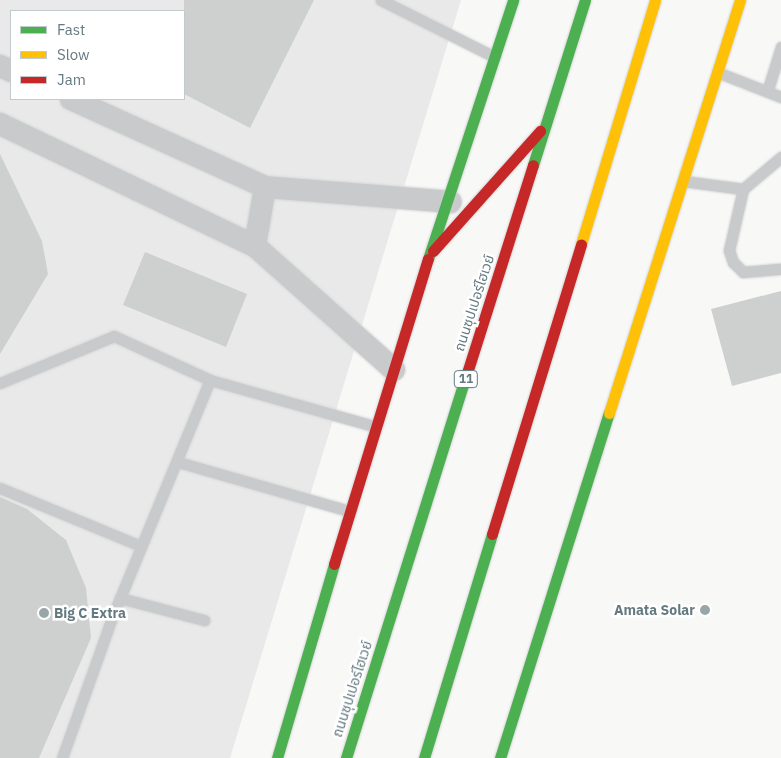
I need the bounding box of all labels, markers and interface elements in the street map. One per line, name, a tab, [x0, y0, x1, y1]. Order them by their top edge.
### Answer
legend	[10, 10, 185, 100]
text: Fast	[57, 20, 85, 39]
text: Slow	[57, 45, 90, 64]
text: Jam	[57, 70, 86, 89]
street label: ถนนซุปเปอร์ไฮเวย์	[451, 253, 497, 353]
road number: 11	[454, 369, 478, 388]
place label: Amata Solar	[614, 602, 695, 618]
marker: Amata Solar	[699, 604, 711, 616]
place label: Big C Extra	[54, 605, 126, 621]
marker: Big C Extra	[38, 607, 50, 619]
street label: ถนนซุปเปอร์ไฮเวย์	[329, 639, 375, 739]

